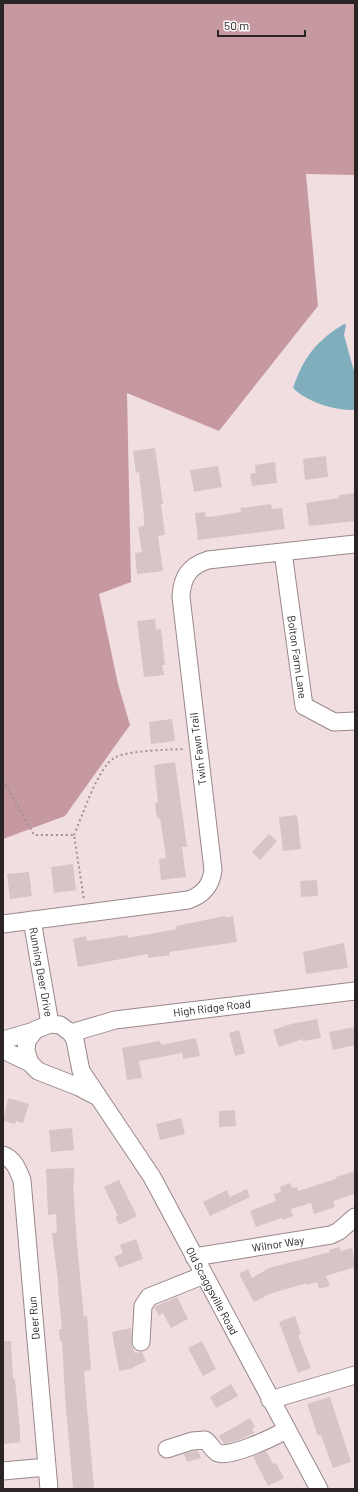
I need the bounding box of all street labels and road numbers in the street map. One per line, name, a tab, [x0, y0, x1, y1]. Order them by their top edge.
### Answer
street label: Bolton Farm Lane	[285, 615, 310, 699]
street label: Twin Fawn Trail	[187, 712, 208, 786]
street label: Running Deer Drive	[27, 926, 56, 1018]
street label: High Ridge Road	[173, 996, 251, 1019]
street label: Wilnor Way	[251, 1233, 305, 1254]
street label: Old Scaggsville Road	[184, 1245, 241, 1337]
street label: Deer Run	[25, 1296, 42, 1340]

